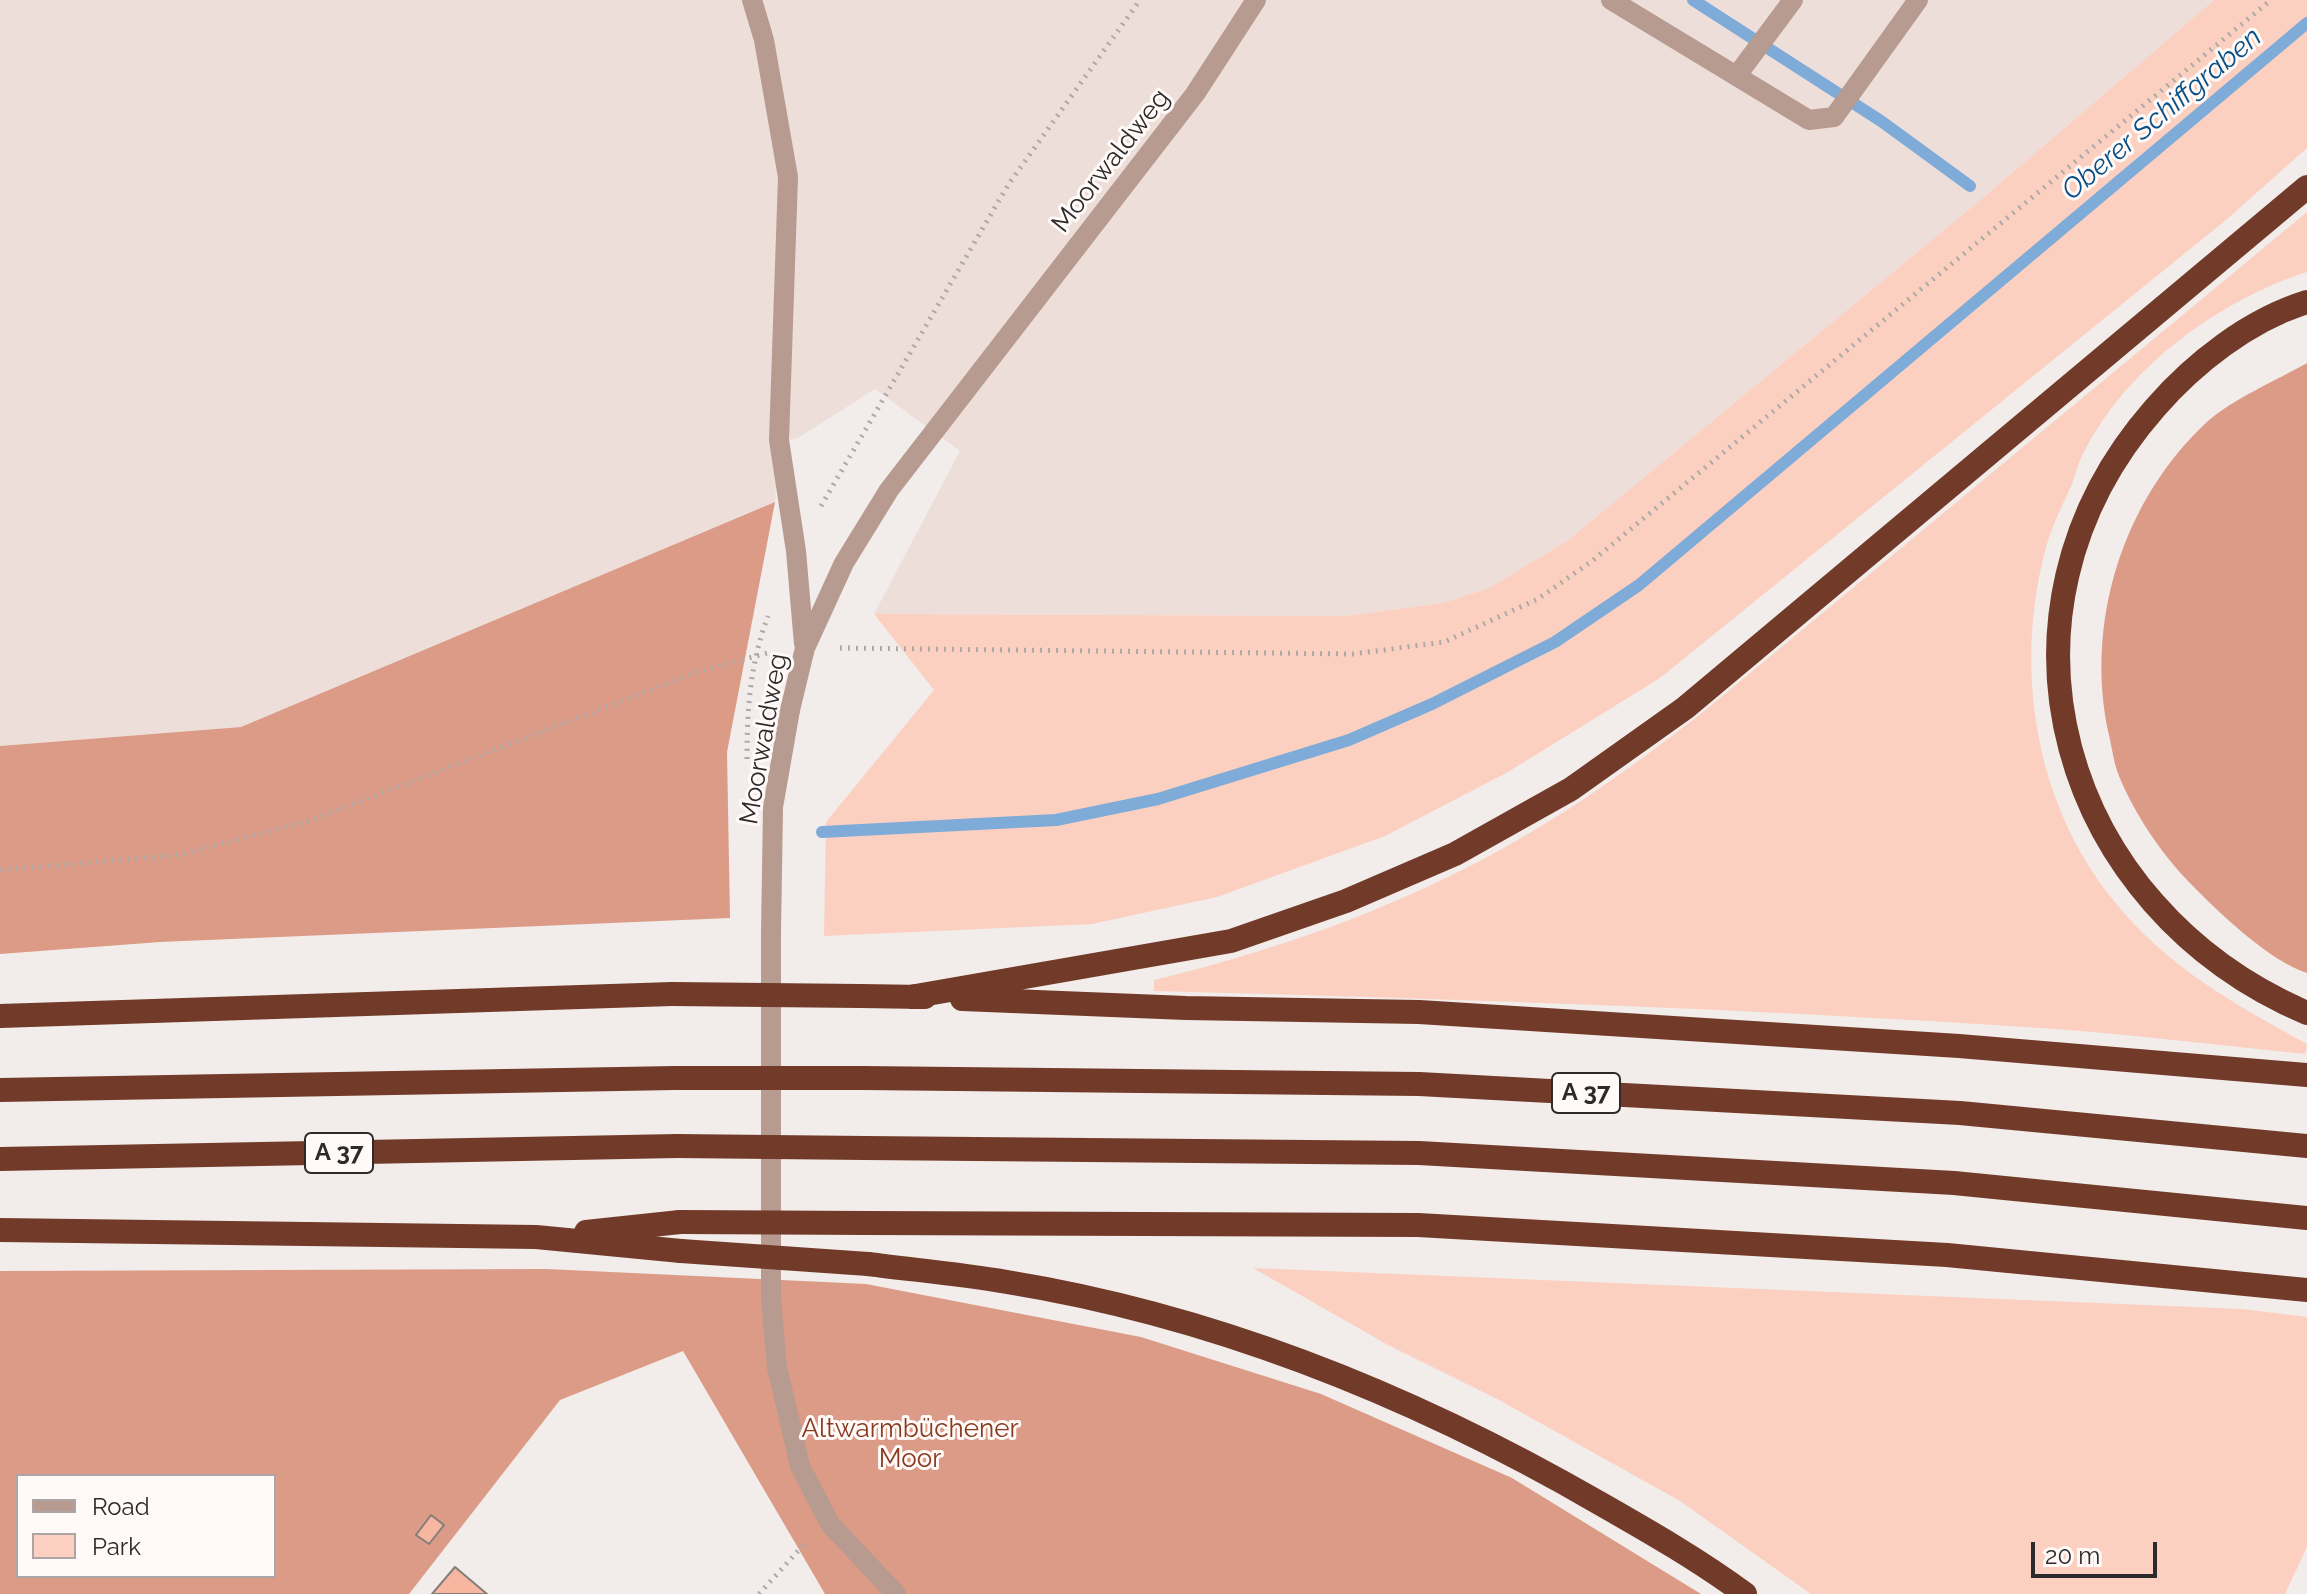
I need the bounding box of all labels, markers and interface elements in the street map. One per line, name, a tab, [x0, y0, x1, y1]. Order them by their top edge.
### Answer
water label: Oberer Schiffgraben	[2055, 21, 2269, 207]
street label: Moorwaldweg	[1045, 83, 1177, 239]
street label: Moorwaldweg	[734, 651, 794, 827]
road number: A 37	[1552, 1073, 1620, 1113]
road number: A 37	[305, 1133, 373, 1173]
park label: Altwarmbüchener Moor	[801, 1413, 1019, 1474]
legend	[16, 1474, 276, 1578]
text: Road	[92, 1492, 150, 1521]
scale bar	[2035, 1526, 2161, 1576]
text: Park	[92, 1532, 141, 1561]
text: 20 m	[2045, 1541, 2100, 1570]

